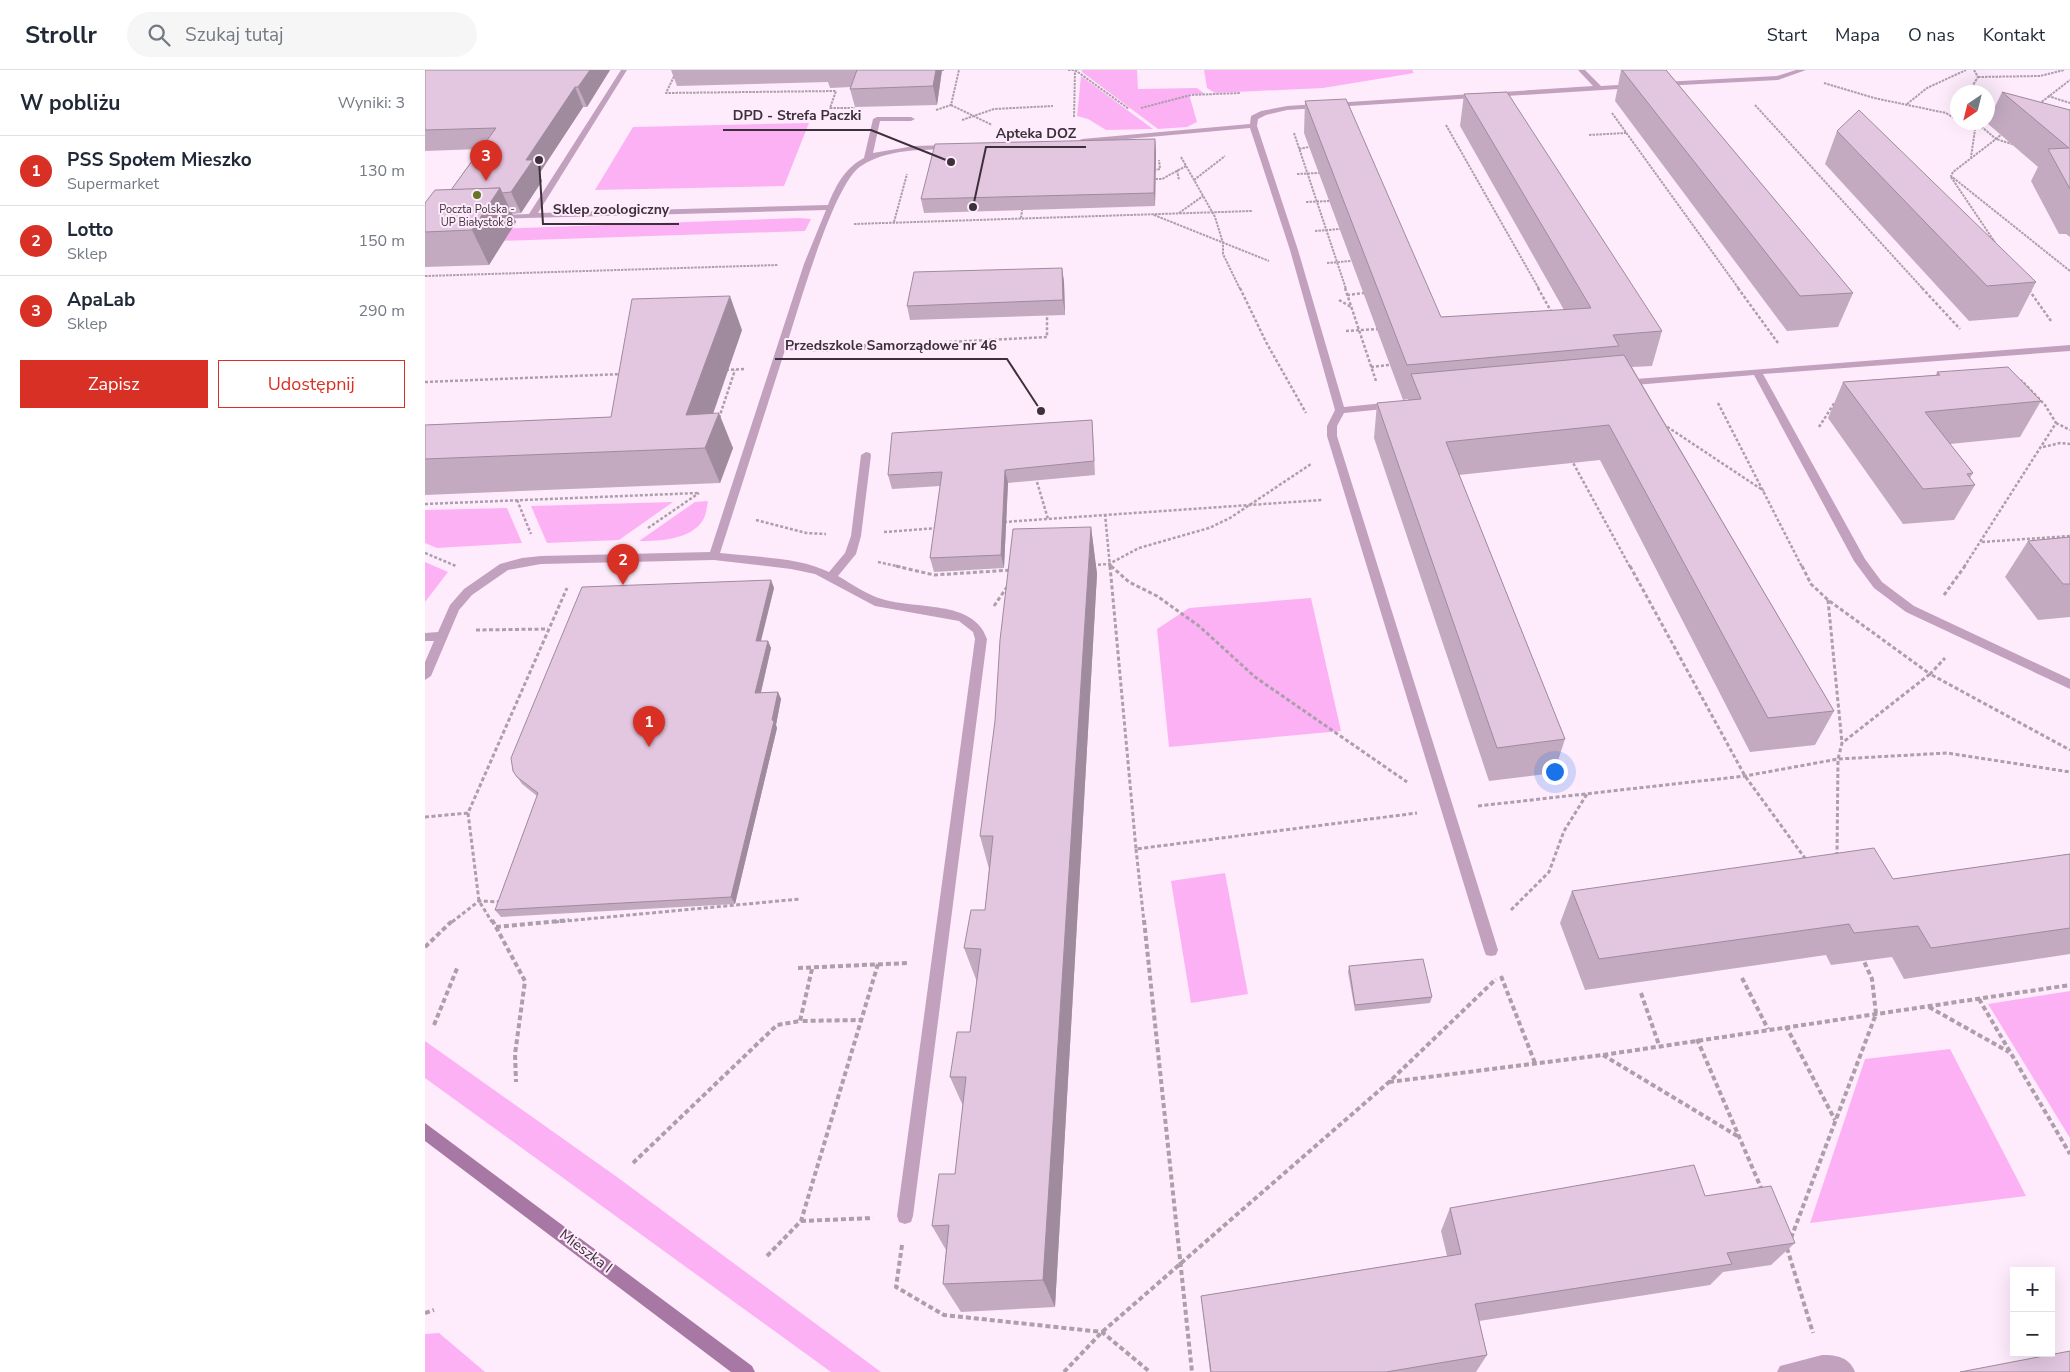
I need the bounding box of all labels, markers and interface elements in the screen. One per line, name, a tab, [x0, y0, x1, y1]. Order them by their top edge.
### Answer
search box	[127, 12, 477, 57]
text: Strollr	[25, 19, 97, 51]
icon: search	[145, 21, 173, 49]
text: Szukaj tutaj	[185, 22, 284, 48]
text: Start	[1767, 23, 1807, 47]
text: Mapa	[1835, 23, 1880, 47]
text: O nas	[1908, 23, 1955, 47]
text: Kontakt	[1983, 23, 2045, 47]
north arrow	[1950, 85, 1995, 130]
text: W pobliżu	[20, 89, 121, 117]
text: Wyniki: 3	[338, 92, 405, 114]
callout: DPD - Strefa Paczki	[723, 101, 871, 130]
text: DPD - Strefa Paczki	[733, 106, 861, 125]
callout: Apteka DOZ	[986, 118, 1086, 147]
text: Apteka DOZ	[996, 124, 1077, 143]
pin: 3	[470, 140, 502, 181]
text: PSS Społem Mieszko	[67, 147, 252, 173]
text: 1	[31, 160, 41, 182]
text: 130 m	[358, 160, 405, 182]
text: Supermarket	[67, 173, 159, 195]
marker: Poczta Polska - UP Białystok 8	[471, 189, 483, 201]
callout: Sklep zoologiczny	[543, 195, 679, 224]
text: Sklep zoologiczny	[553, 200, 670, 219]
place label: Poczta Polska - UP Białystok 8	[439, 202, 515, 230]
text: Lotto	[67, 217, 113, 243]
text: 2	[31, 230, 41, 252]
text: 150 m	[358, 230, 405, 252]
text: Sklep	[67, 243, 107, 265]
text: ApaLab	[67, 287, 135, 313]
text: 3	[31, 300, 41, 322]
text: 290 m	[358, 300, 405, 322]
text: Sklep	[67, 313, 107, 335]
callout: Przedszkole Samorządowe nr 46	[775, 330, 1007, 359]
text: Przedszkole Samorządowe nr 46	[785, 336, 997, 355]
button: Zapisz	[20, 360, 208, 408]
button: Udostępnij	[218, 360, 405, 408]
pin: 2	[607, 544, 639, 585]
pin: 1	[633, 706, 665, 747]
your location	[1542, 759, 1568, 785]
street label: Mieszka I	[555, 1225, 617, 1277]
map controls	[2010, 1267, 2055, 1357]
button: +	[2010, 1267, 2055, 1312]
button: −	[2010, 1312, 2055, 1357]

